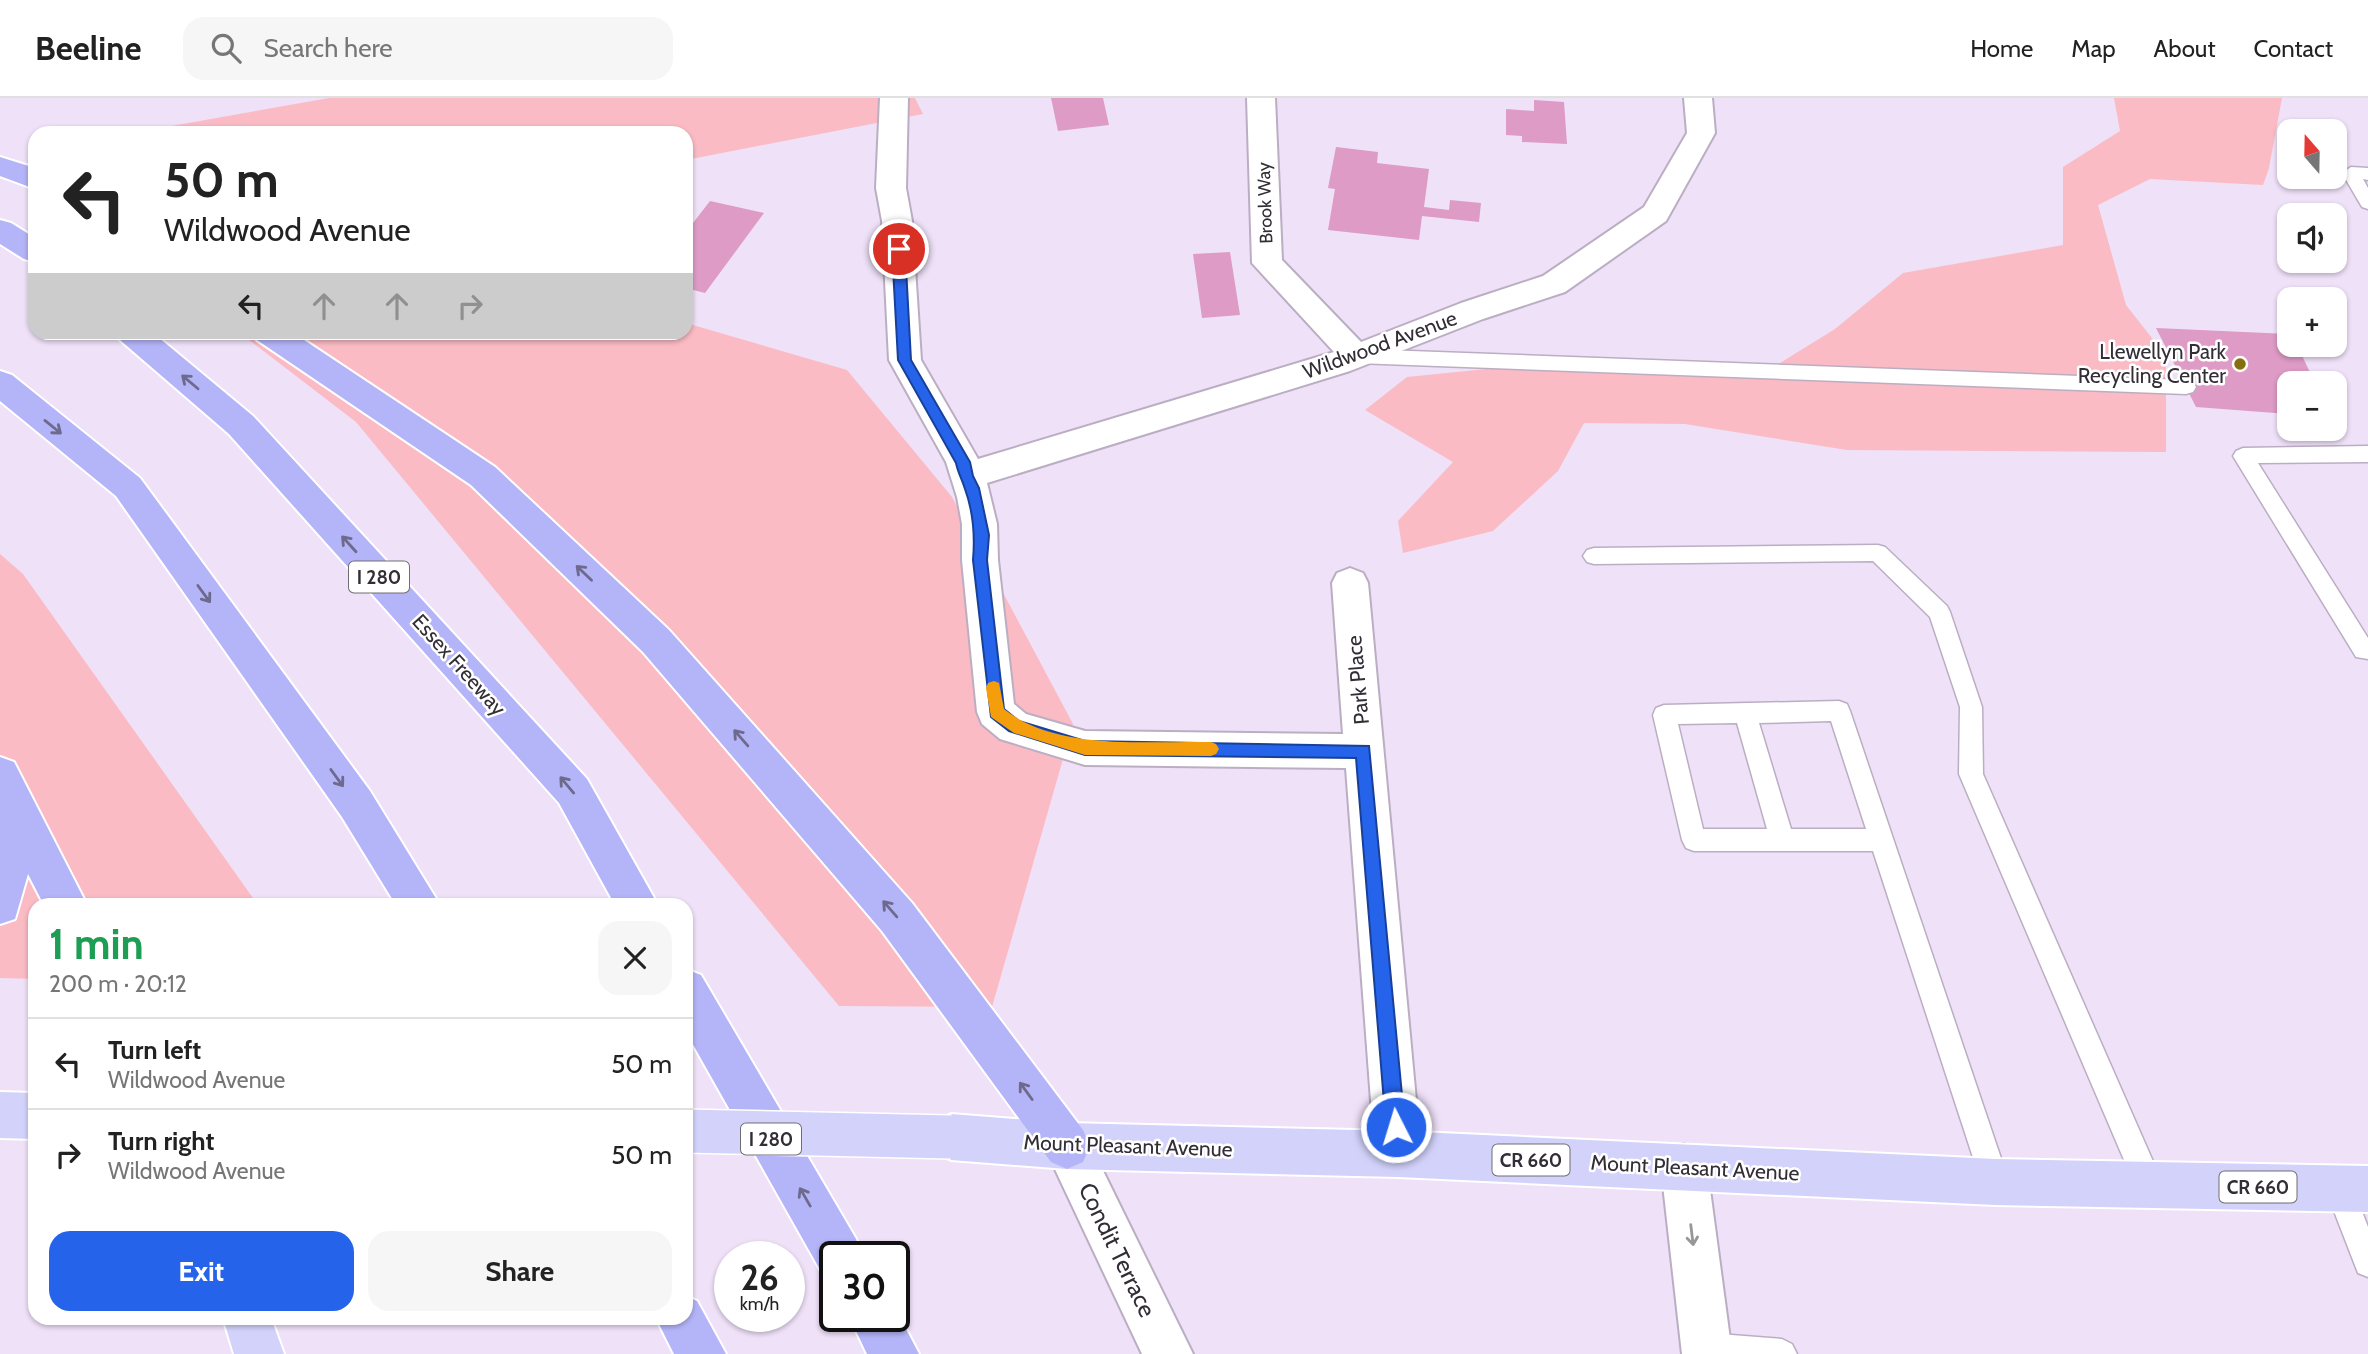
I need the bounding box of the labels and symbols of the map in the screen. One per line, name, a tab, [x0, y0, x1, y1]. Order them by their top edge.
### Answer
north arrow	[2277, 119, 2347, 189]
street label: Brook Way	[1253, 162, 1277, 244]
pin	[869, 219, 929, 279]
street label: Wildwood Avenue	[1299, 305, 1460, 384]
place label: Llewellyn Park Recycling Center	[2078, 339, 2227, 388]
marker: Llewellyn Park Recycling Center	[2232, 356, 2248, 372]
one-way arrow	[181, 374, 199, 390]
one-way arrow	[43, 419, 61, 434]
one-way arrow	[340, 536, 357, 553]
road number: I 280	[349, 562, 409, 592]
one-way arrow	[576, 564, 593, 581]
one-way arrow	[197, 584, 211, 603]
street label: Essex Freeway	[407, 609, 512, 721]
street label: Park Place	[1341, 634, 1374, 726]
one-way arrow	[733, 729, 749, 747]
one-way arrow	[329, 769, 344, 788]
one-way arrow	[559, 777, 575, 795]
one-way arrow	[882, 900, 898, 918]
one-way arrow	[1019, 1082, 1034, 1101]
position arrow	[1359, 1090, 1433, 1164]
road number: I 280	[741, 1124, 801, 1154]
street label: Mount Pleasant Avenue	[1023, 1129, 1233, 1162]
road number: CR 660	[1492, 1144, 1570, 1176]
street label: Mount Pleasant Avenue	[1590, 1150, 1800, 1185]
road number: CR 660	[2220, 1172, 2296, 1203]
street label: Condit Terrace	[1072, 1178, 1162, 1322]
one-way arrow	[798, 1188, 812, 1208]
one-way arrow	[1686, 1223, 1699, 1246]
speed limit sign: 30	[819, 1241, 910, 1332]

